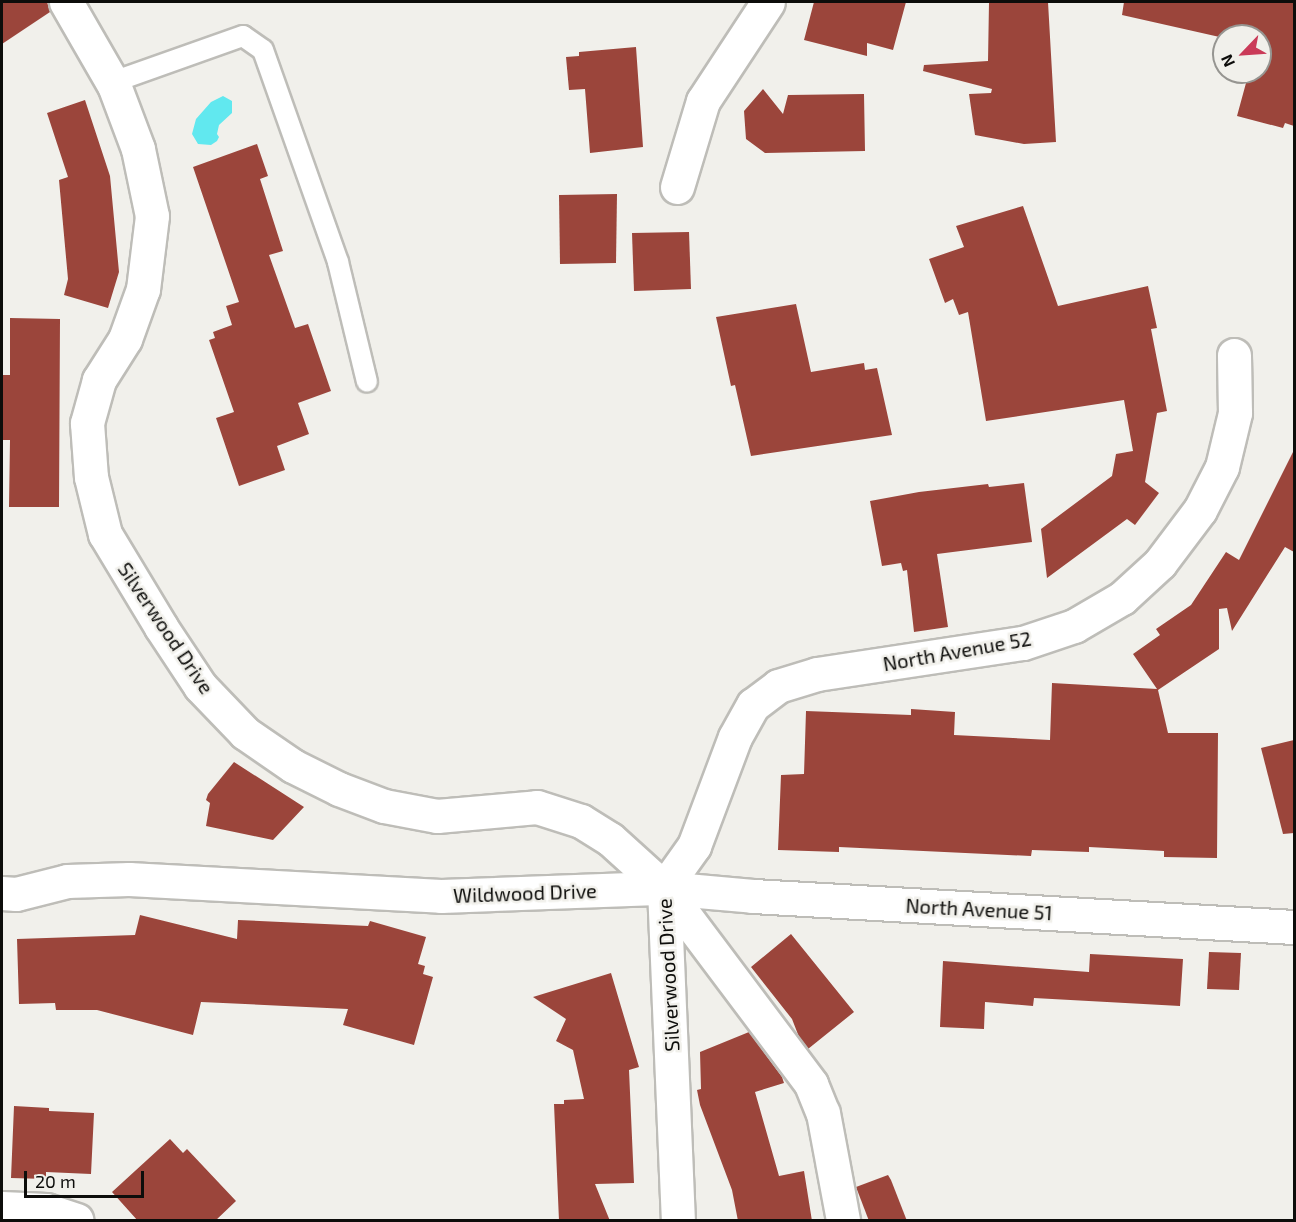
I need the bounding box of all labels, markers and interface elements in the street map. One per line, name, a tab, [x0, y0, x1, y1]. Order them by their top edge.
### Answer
north arrow	[1212, 24, 1272, 84]
text: N	[1216, 52, 1238, 70]
street label: Silverwood Drive	[113, 558, 219, 698]
street label: North Avenue 52	[881, 626, 1033, 676]
street label: Wildwood Drive	[453, 878, 597, 908]
street label: North Avenue 51	[905, 893, 1053, 925]
street label: Silverwood Drive	[652, 898, 684, 1052]
scale bar	[27, 1159, 147, 1197]
text: 20 m	[35, 1170, 76, 1192]

